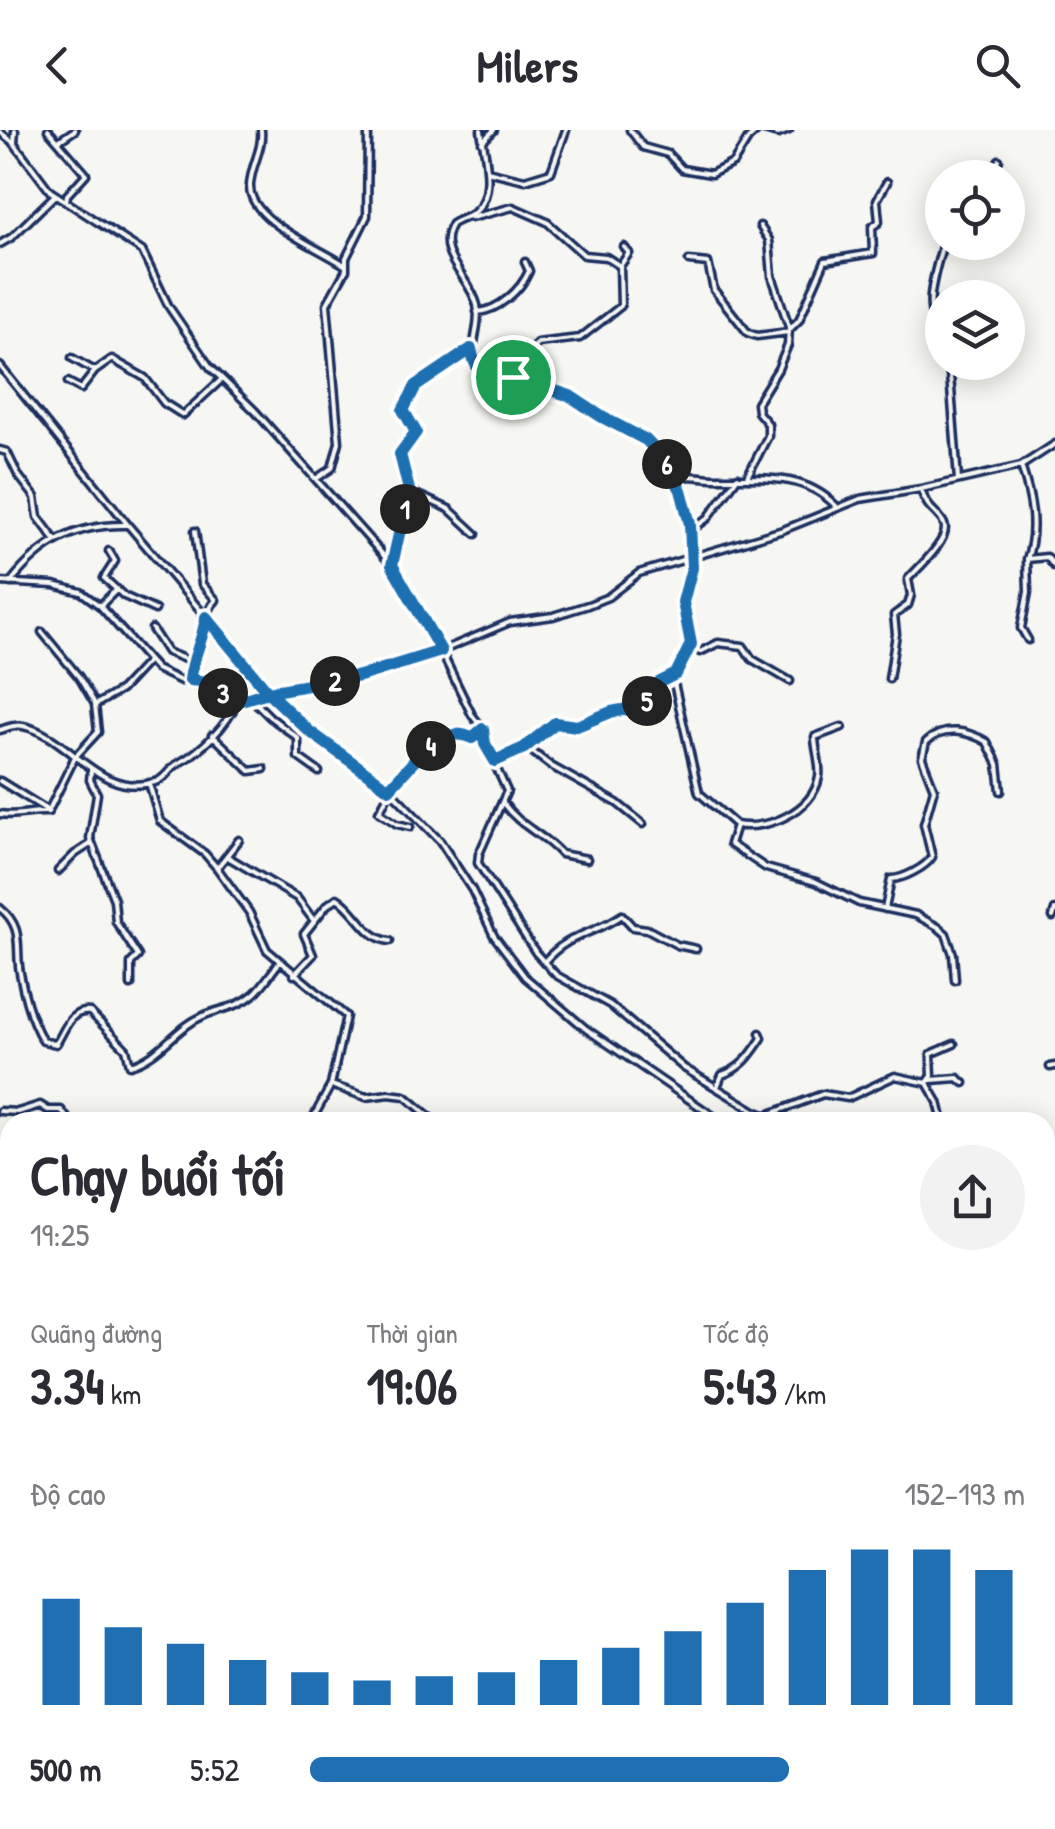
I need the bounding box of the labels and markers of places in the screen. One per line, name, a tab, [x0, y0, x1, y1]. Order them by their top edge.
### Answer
pin	[471, 335, 556, 420]
pin: 6	[642, 439, 692, 489]
pin: 1	[380, 484, 430, 534]
pin: 2	[310, 656, 360, 706]
pin: 3	[198, 668, 248, 718]
pin: 5	[622, 676, 672, 726]
pin: 4	[406, 721, 456, 771]

